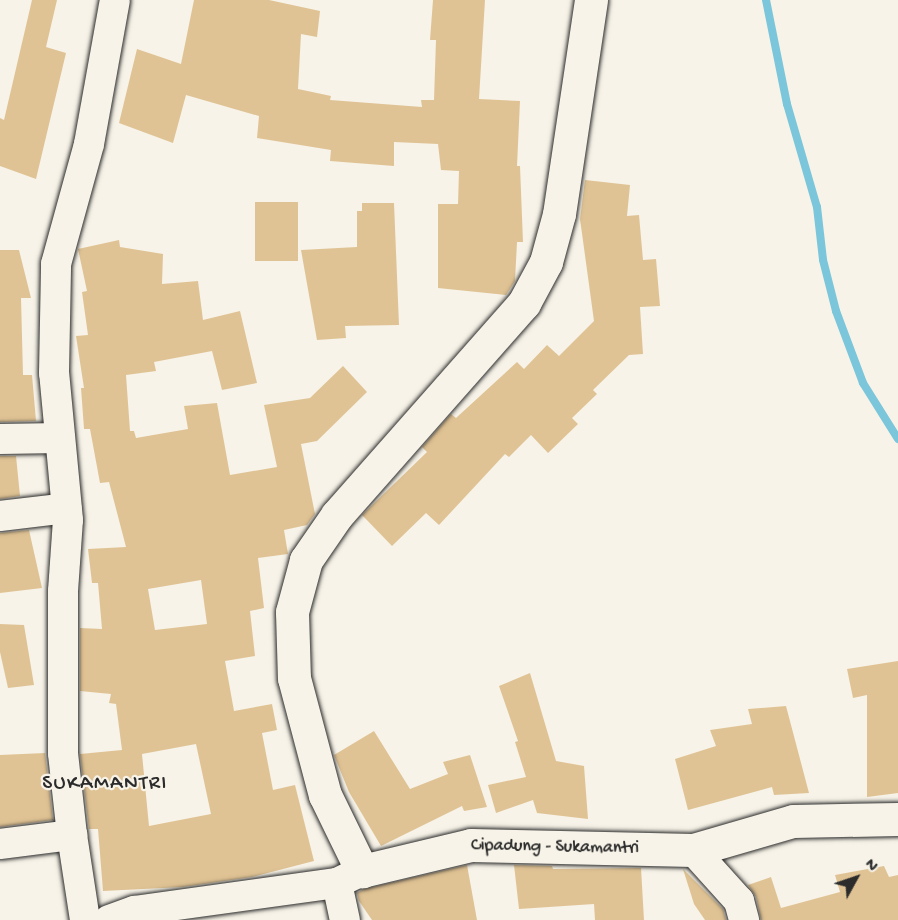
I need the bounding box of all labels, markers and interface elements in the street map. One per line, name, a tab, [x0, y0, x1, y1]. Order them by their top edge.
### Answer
district label: SUKAMANTRI	[42, 772, 168, 798]
street label: Cipadung - Sukamantri	[471, 836, 639, 860]
north arrow	[826, 848, 886, 908]
text: N	[860, 856, 881, 876]

